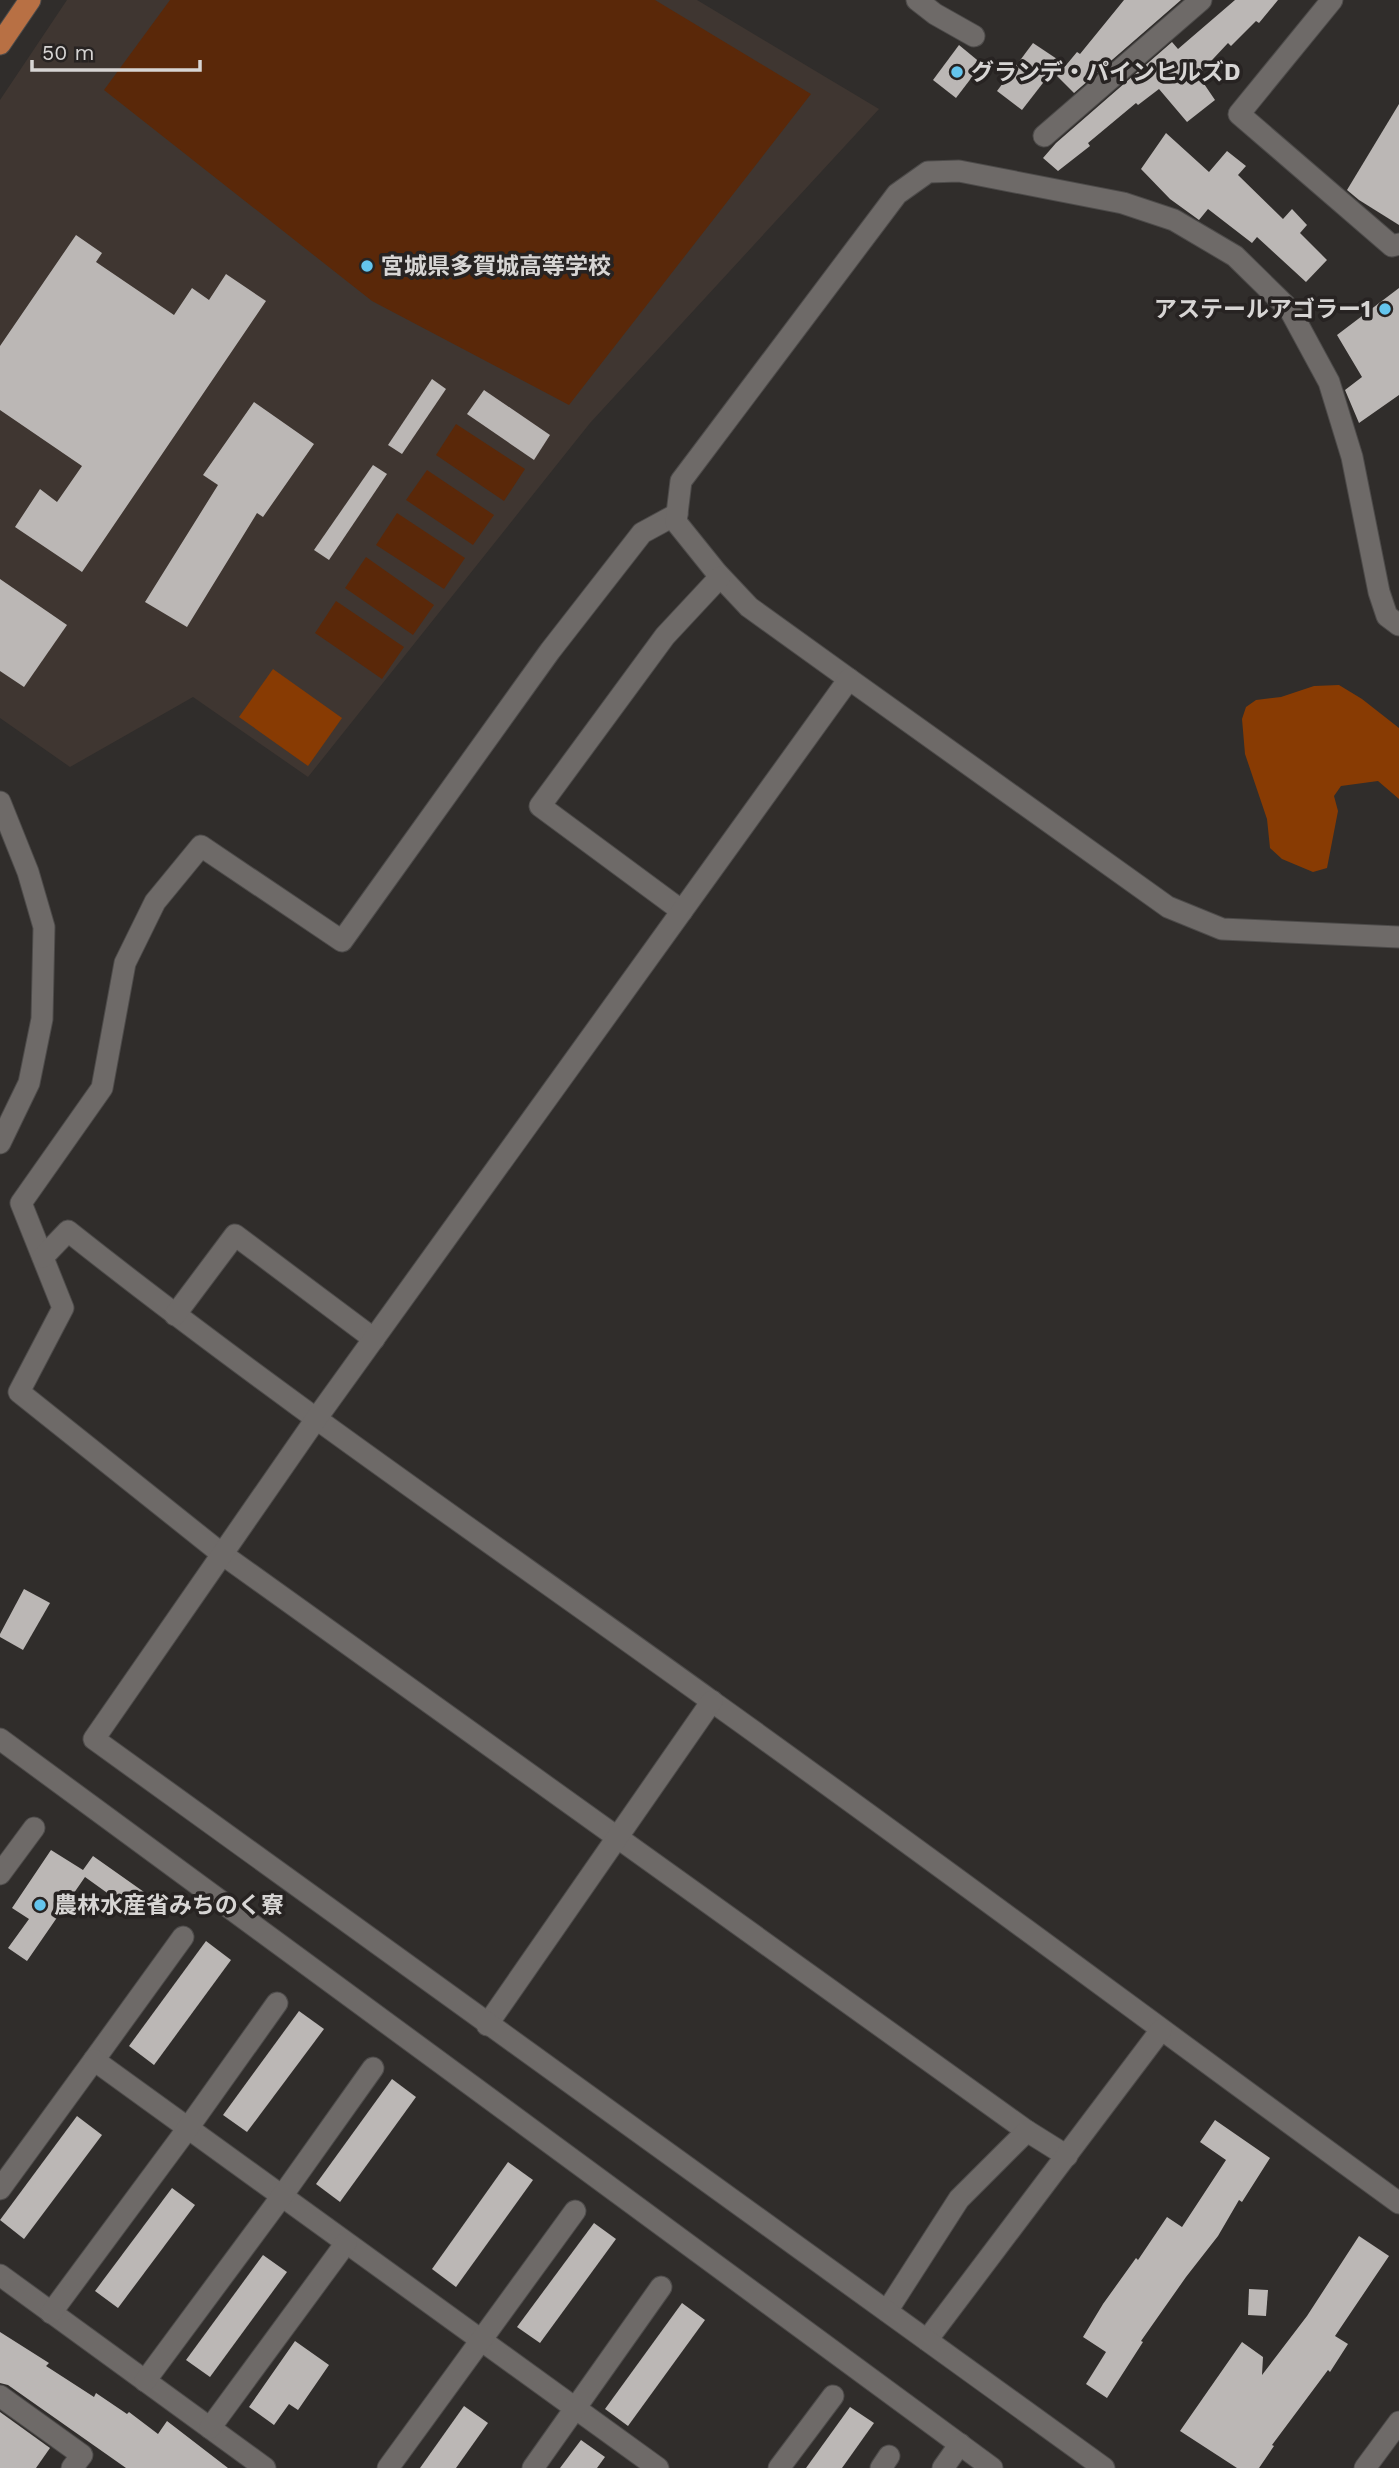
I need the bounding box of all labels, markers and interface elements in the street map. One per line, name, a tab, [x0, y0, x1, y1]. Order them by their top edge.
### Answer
scale bar	[32, 28, 200, 72]
text: 50 m	[42, 40, 94, 65]
place label: グランデ・パインヒルズD	[971, 59, 1241, 86]
marker: グランデ・パインヒルズD	[949, 64, 965, 80]
place label: 宮城県多賀城高等学校	[381, 253, 611, 280]
marker: 宮城県多賀城高等学校	[359, 258, 375, 274]
place label: アステールアゴラー1	[1154, 296, 1371, 323]
marker: アステールアゴラー1	[1377, 301, 1393, 317]
place label: 農林水産省みちのく寮	[54, 1892, 284, 1919]
marker: 農林水産省みちのく寮	[32, 1897, 48, 1913]

